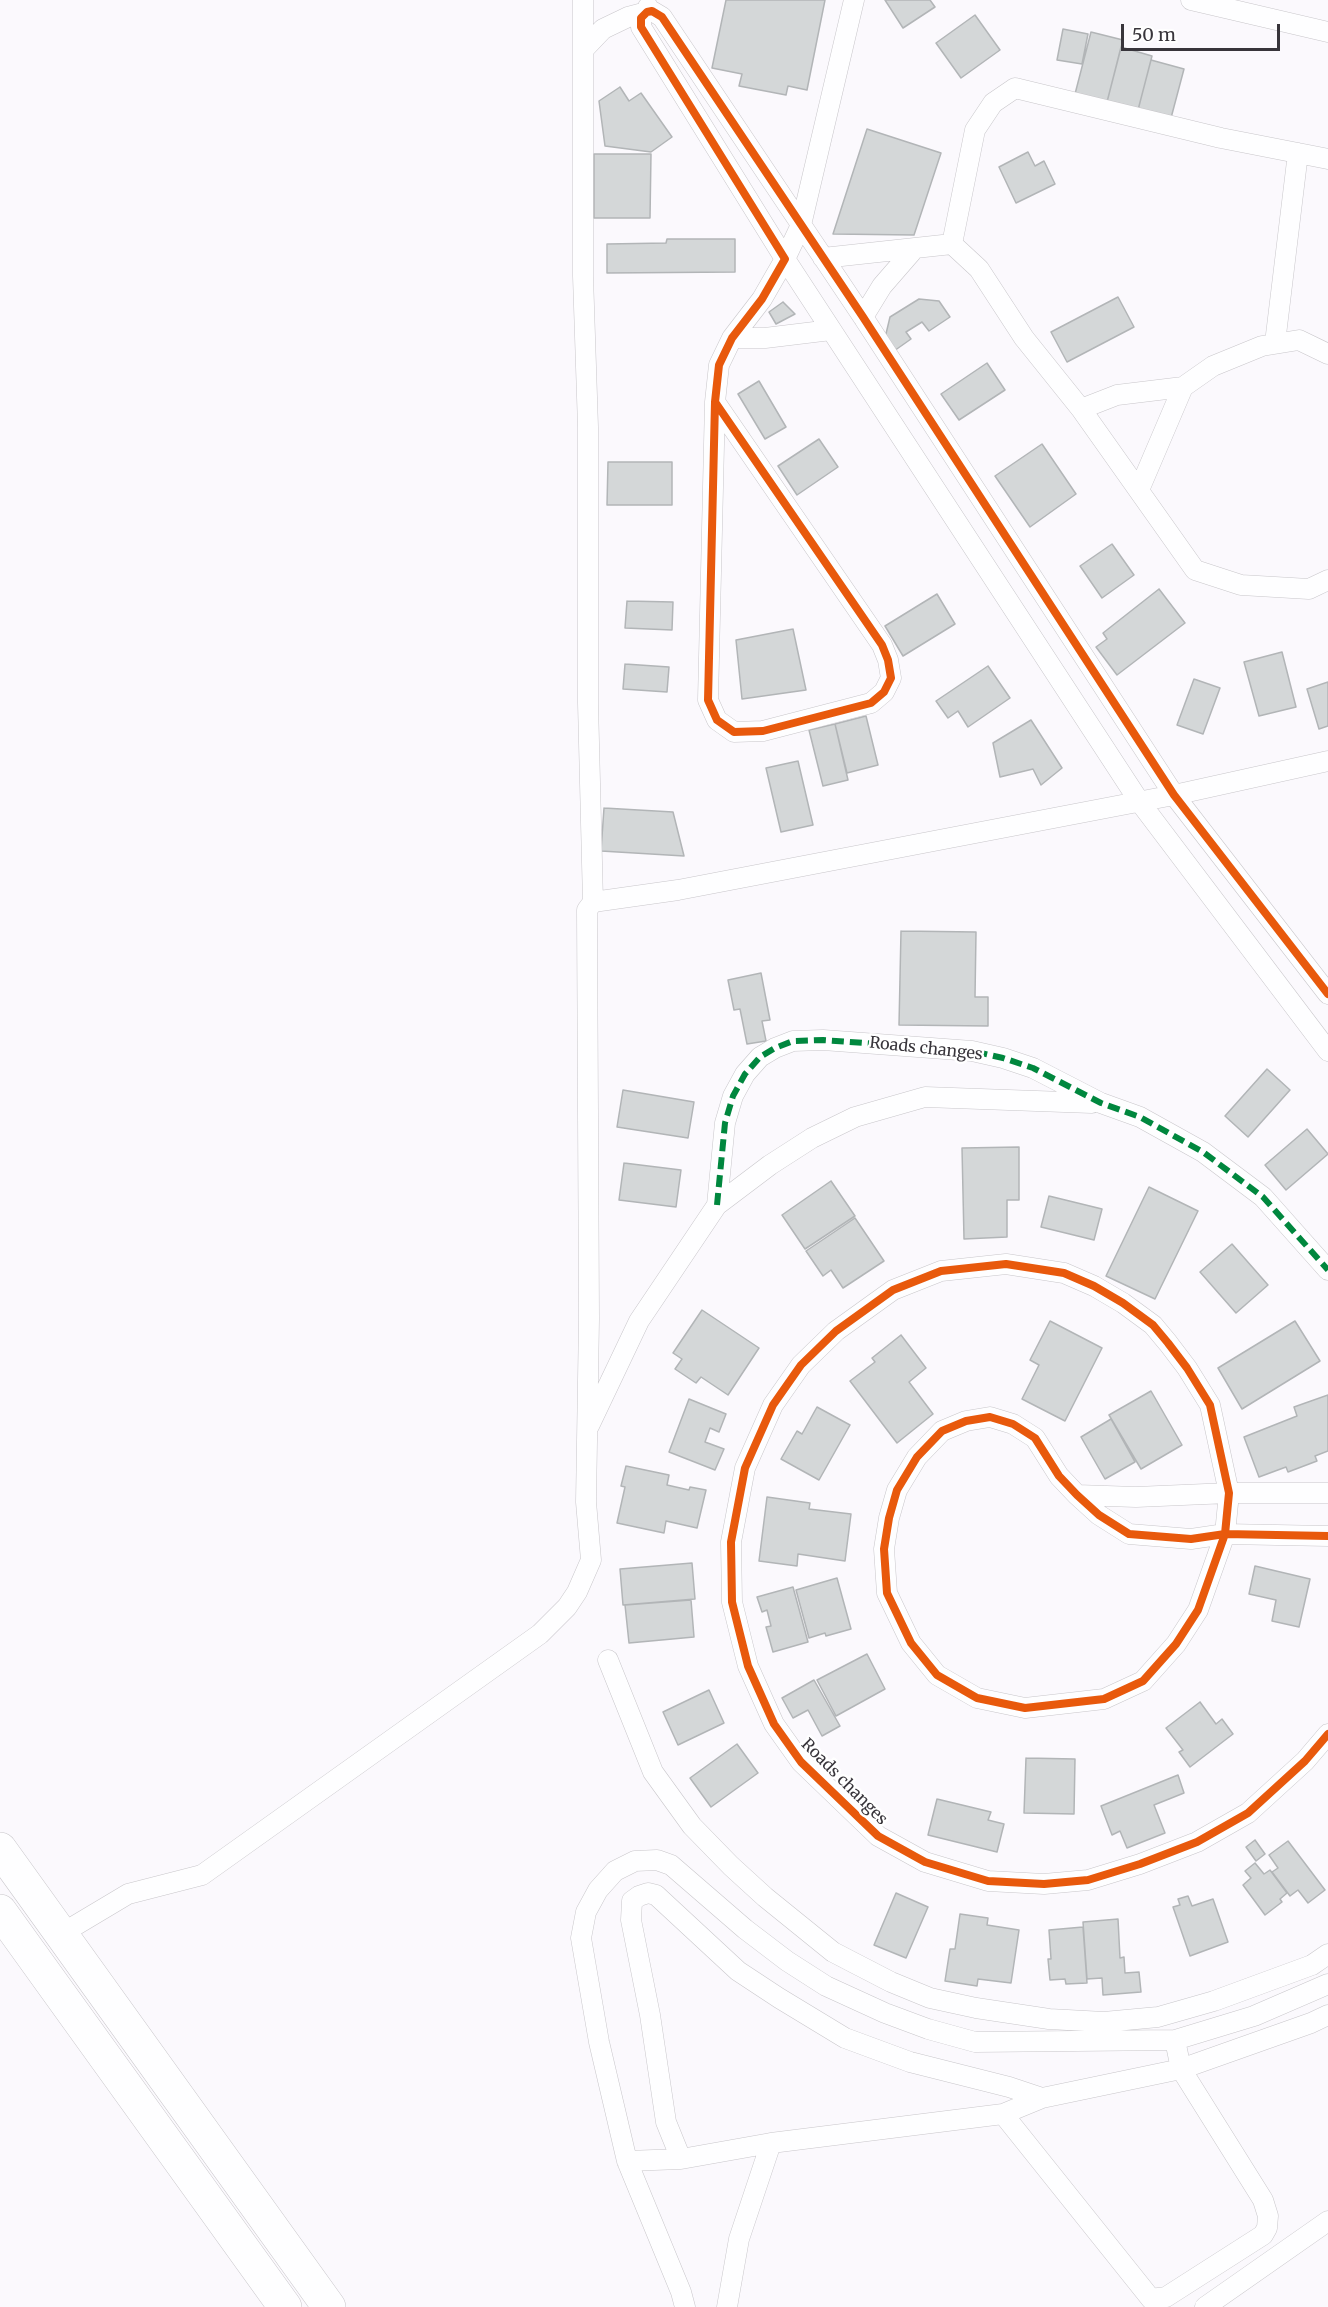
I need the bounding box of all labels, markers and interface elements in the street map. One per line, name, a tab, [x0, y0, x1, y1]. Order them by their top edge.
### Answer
scale bar	[1124, 12, 1283, 50]
text: 50 m	[1132, 23, 1176, 46]
street label: Roads changes	[868, 1034, 984, 1064]
street label: Roads changes	[797, 1735, 891, 1829]

